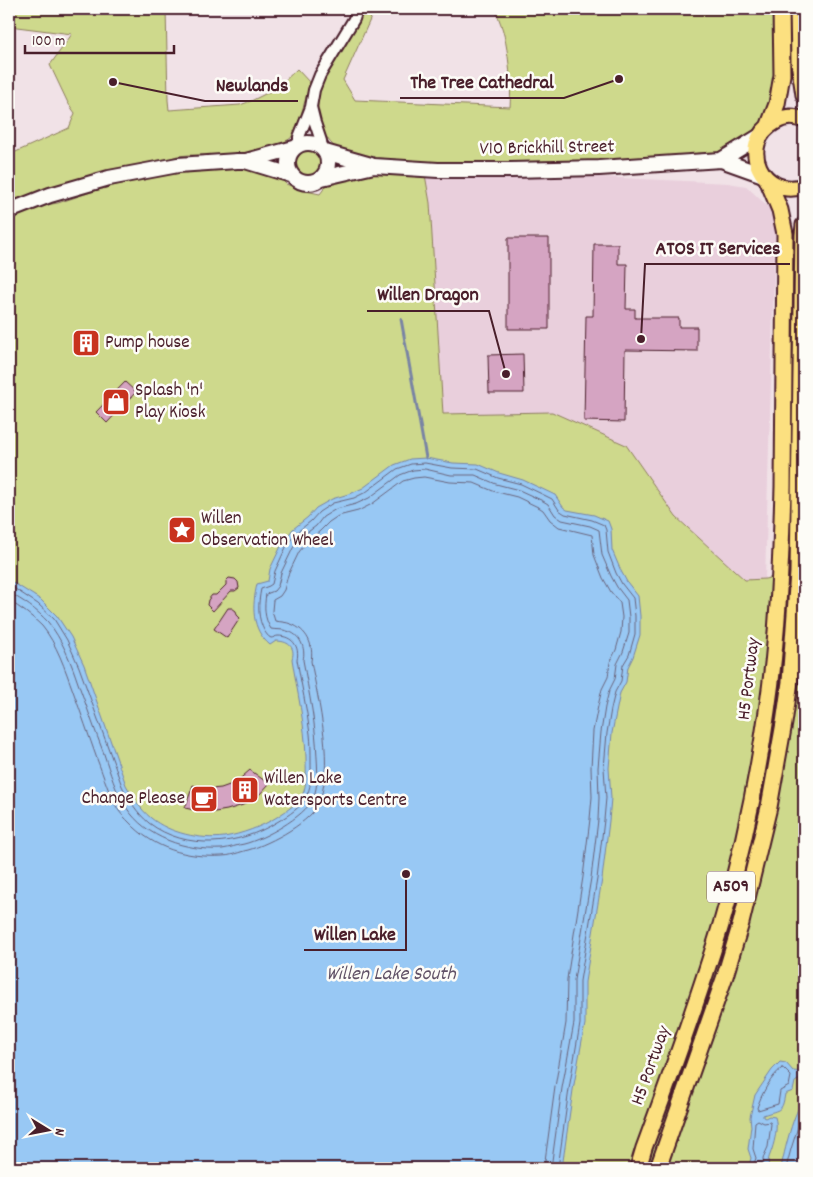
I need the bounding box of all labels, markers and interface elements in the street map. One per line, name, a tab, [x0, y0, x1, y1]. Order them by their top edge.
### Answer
scale bar	[25, 22, 174, 54]
text: 100 m	[32, 31, 65, 53]
callout: The Tree Cathedral	[400, 63, 564, 98]
callout: Newlands	[205, 66, 298, 101]
text: The Tree Cathedral	[410, 70, 554, 98]
text: Newlands	[216, 73, 288, 101]
street label: V10 Brickhill Street	[479, 134, 615, 164]
callout: ATOS IT Services	[645, 229, 790, 264]
text: ATOS IT Services	[656, 236, 780, 264]
callout: Willen Dragon	[367, 276, 489, 311]
text: Willen Dragon	[377, 282, 479, 310]
building icon: Pump house	[71, 328, 101, 358]
place label: Pump house	[105, 330, 190, 357]
place label: Splash 'n' Play Kiosk	[135, 378, 206, 427]
shop icon: Splash 'n' Play Kiosk	[101, 387, 131, 417]
place label: Willen Observation Wheel	[201, 506, 334, 555]
place icon: Willen Observation Wheel	[167, 515, 197, 545]
street label: H5 Portway	[732, 636, 768, 722]
place label: Willen Lake Watersports Centre	[264, 766, 407, 815]
building icon: Willen Lake Watersports Centre	[230, 775, 260, 805]
cafe icon: Change Please	[189, 784, 219, 814]
place label: Change Please	[81, 786, 185, 813]
road number: A509	[707, 872, 755, 902]
callout: Willen Lake	[304, 915, 406, 950]
text: Willen Lake	[314, 922, 396, 950]
water label: Willen Lake South	[326, 961, 456, 989]
street label: H5 Portway	[625, 1022, 679, 1110]
north arrow	[22, 1104, 72, 1154]
text: N	[48, 1127, 69, 1137]

